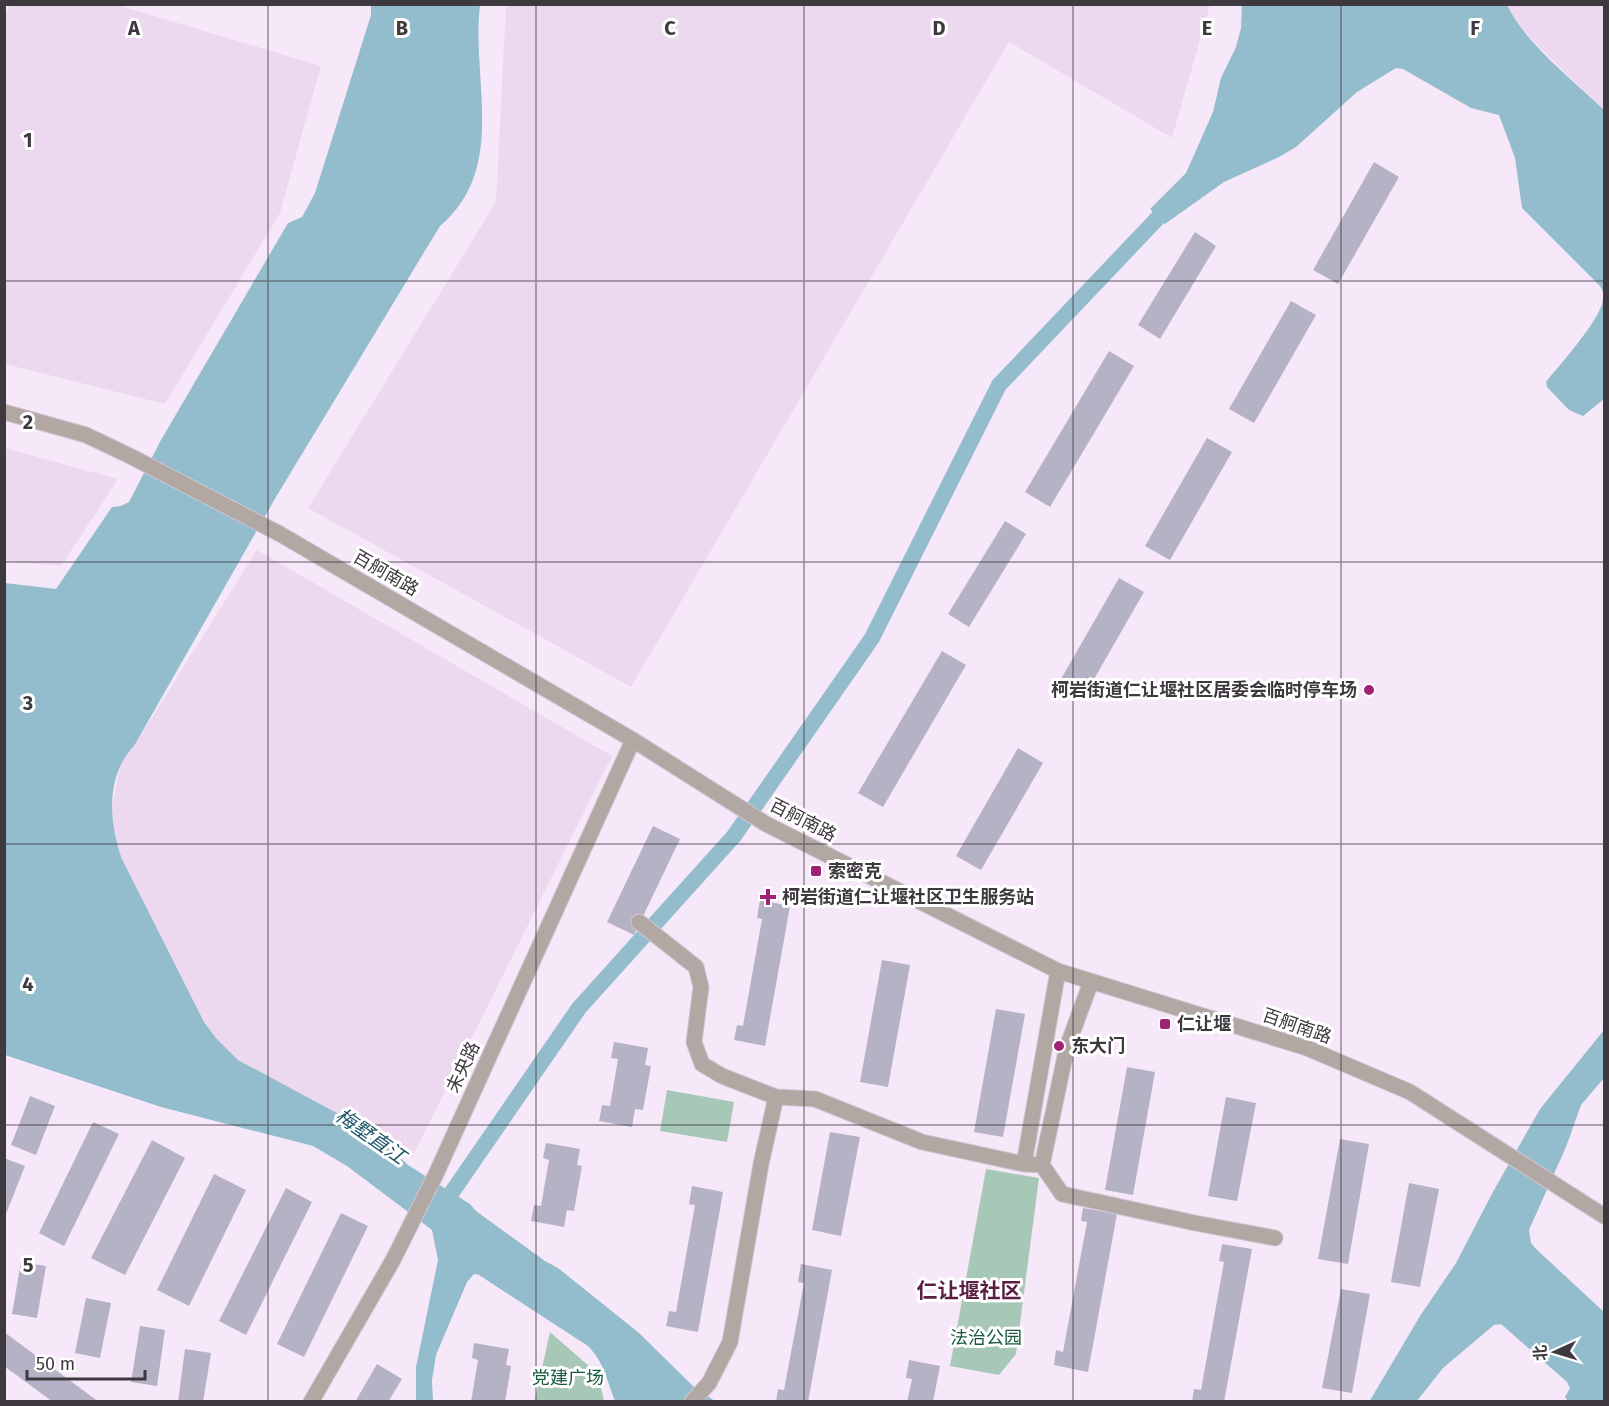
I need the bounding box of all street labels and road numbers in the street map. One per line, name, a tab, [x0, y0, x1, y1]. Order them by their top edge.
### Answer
street label: 百舸南路	[349, 545, 423, 601]
street label: 百舸南路	[766, 794, 840, 846]
street label: 百舸南路	[1259, 1004, 1335, 1048]
street label: 未央路	[442, 1038, 484, 1096]

